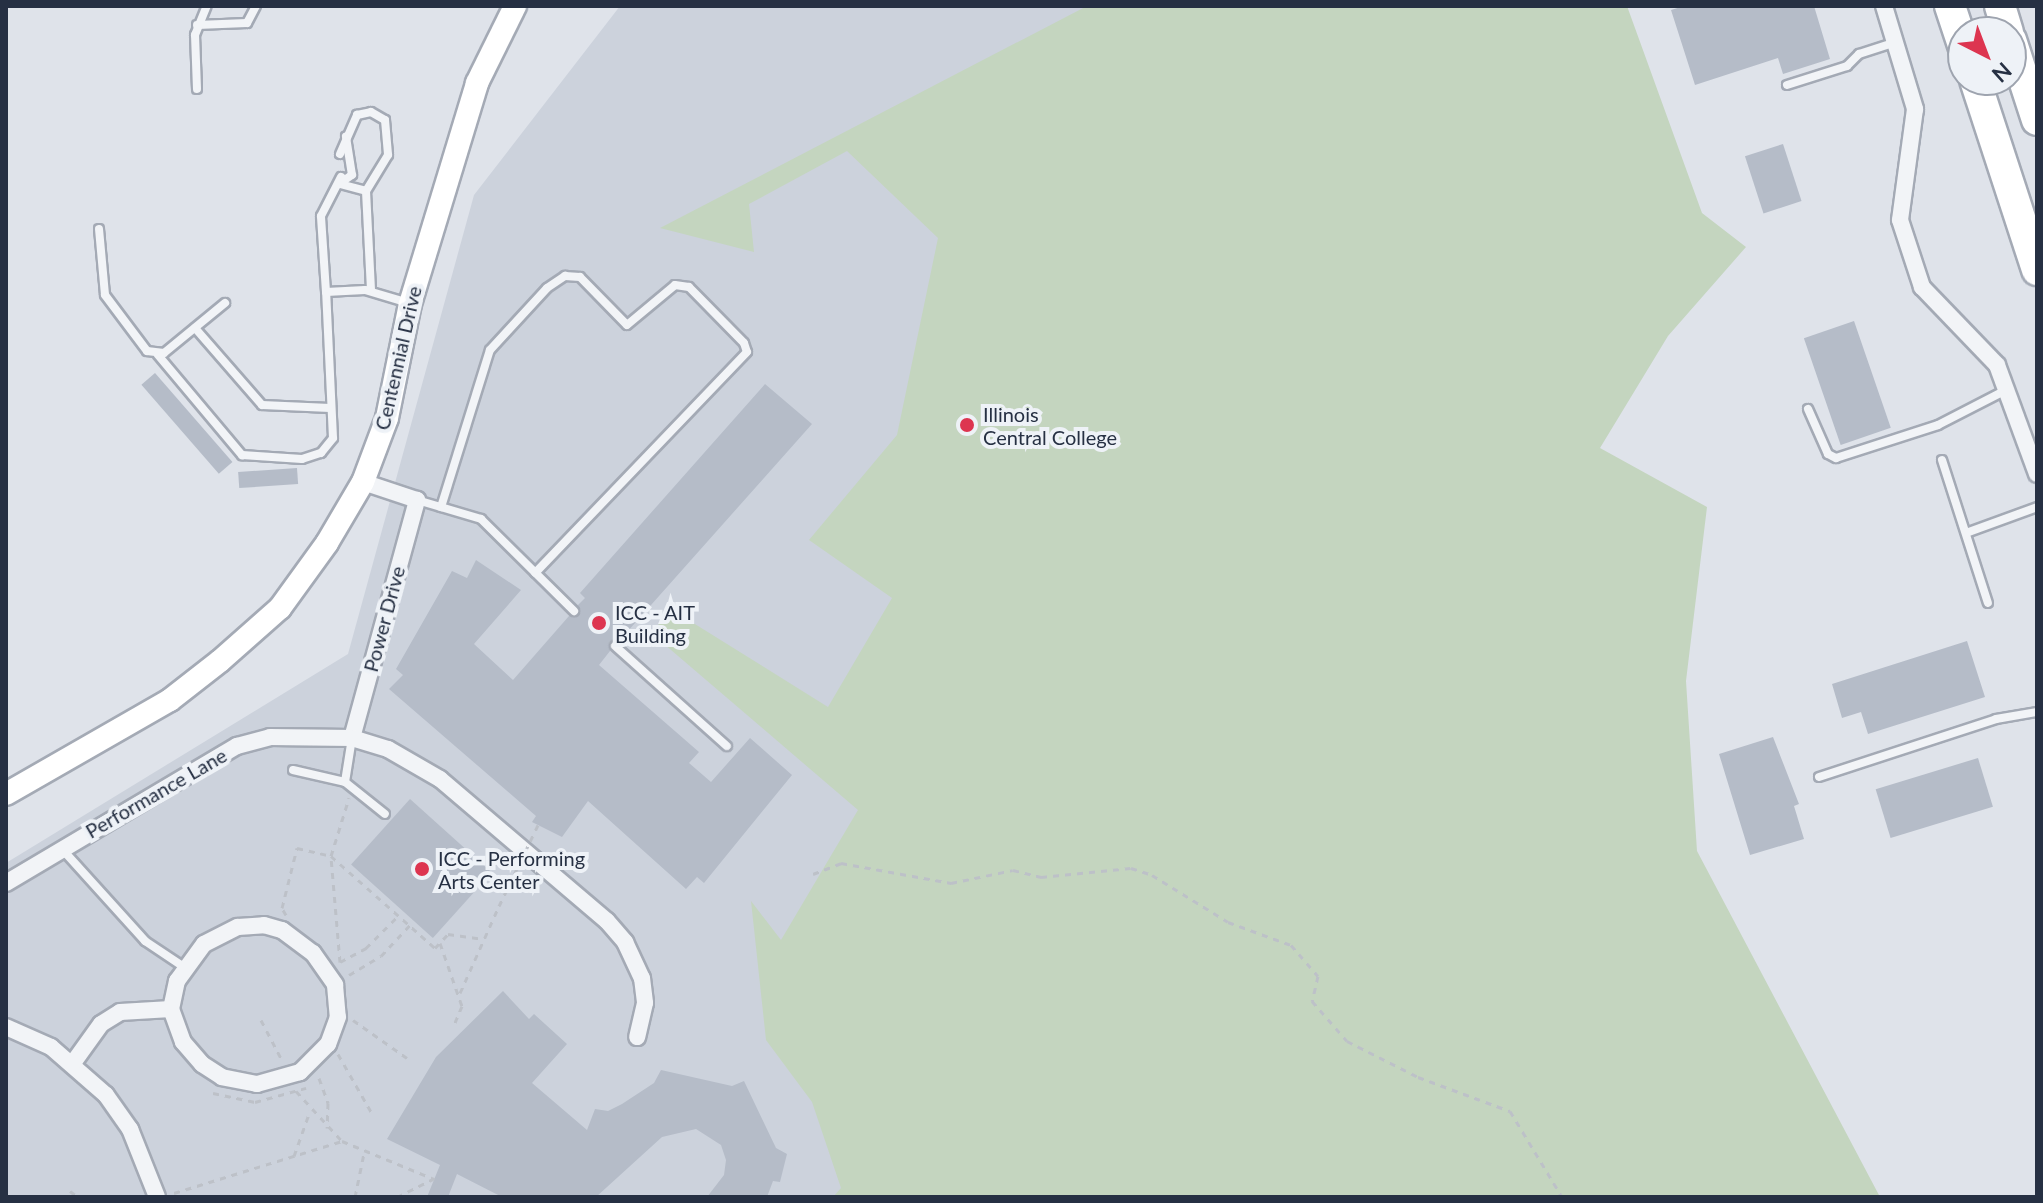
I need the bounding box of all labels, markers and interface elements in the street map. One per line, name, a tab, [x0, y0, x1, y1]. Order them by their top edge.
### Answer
north arrow	[1947, 16, 2027, 96]
text: N	[1987, 57, 2017, 88]
street label: Centennial Drive	[370, 284, 426, 432]
place label: Illinois Central College	[983, 402, 1117, 449]
marker: Illinois Central College	[958, 416, 976, 434]
street label: Power Drive	[358, 563, 410, 675]
place label: ICC - AIT Building	[615, 600, 696, 647]
marker: ICC - AIT Building	[590, 614, 608, 632]
street label: Performance Lane	[81, 743, 231, 843]
place label: ICC - Performing Arts Center	[438, 846, 585, 893]
marker: ICC - Performing Arts Center	[413, 860, 431, 878]

